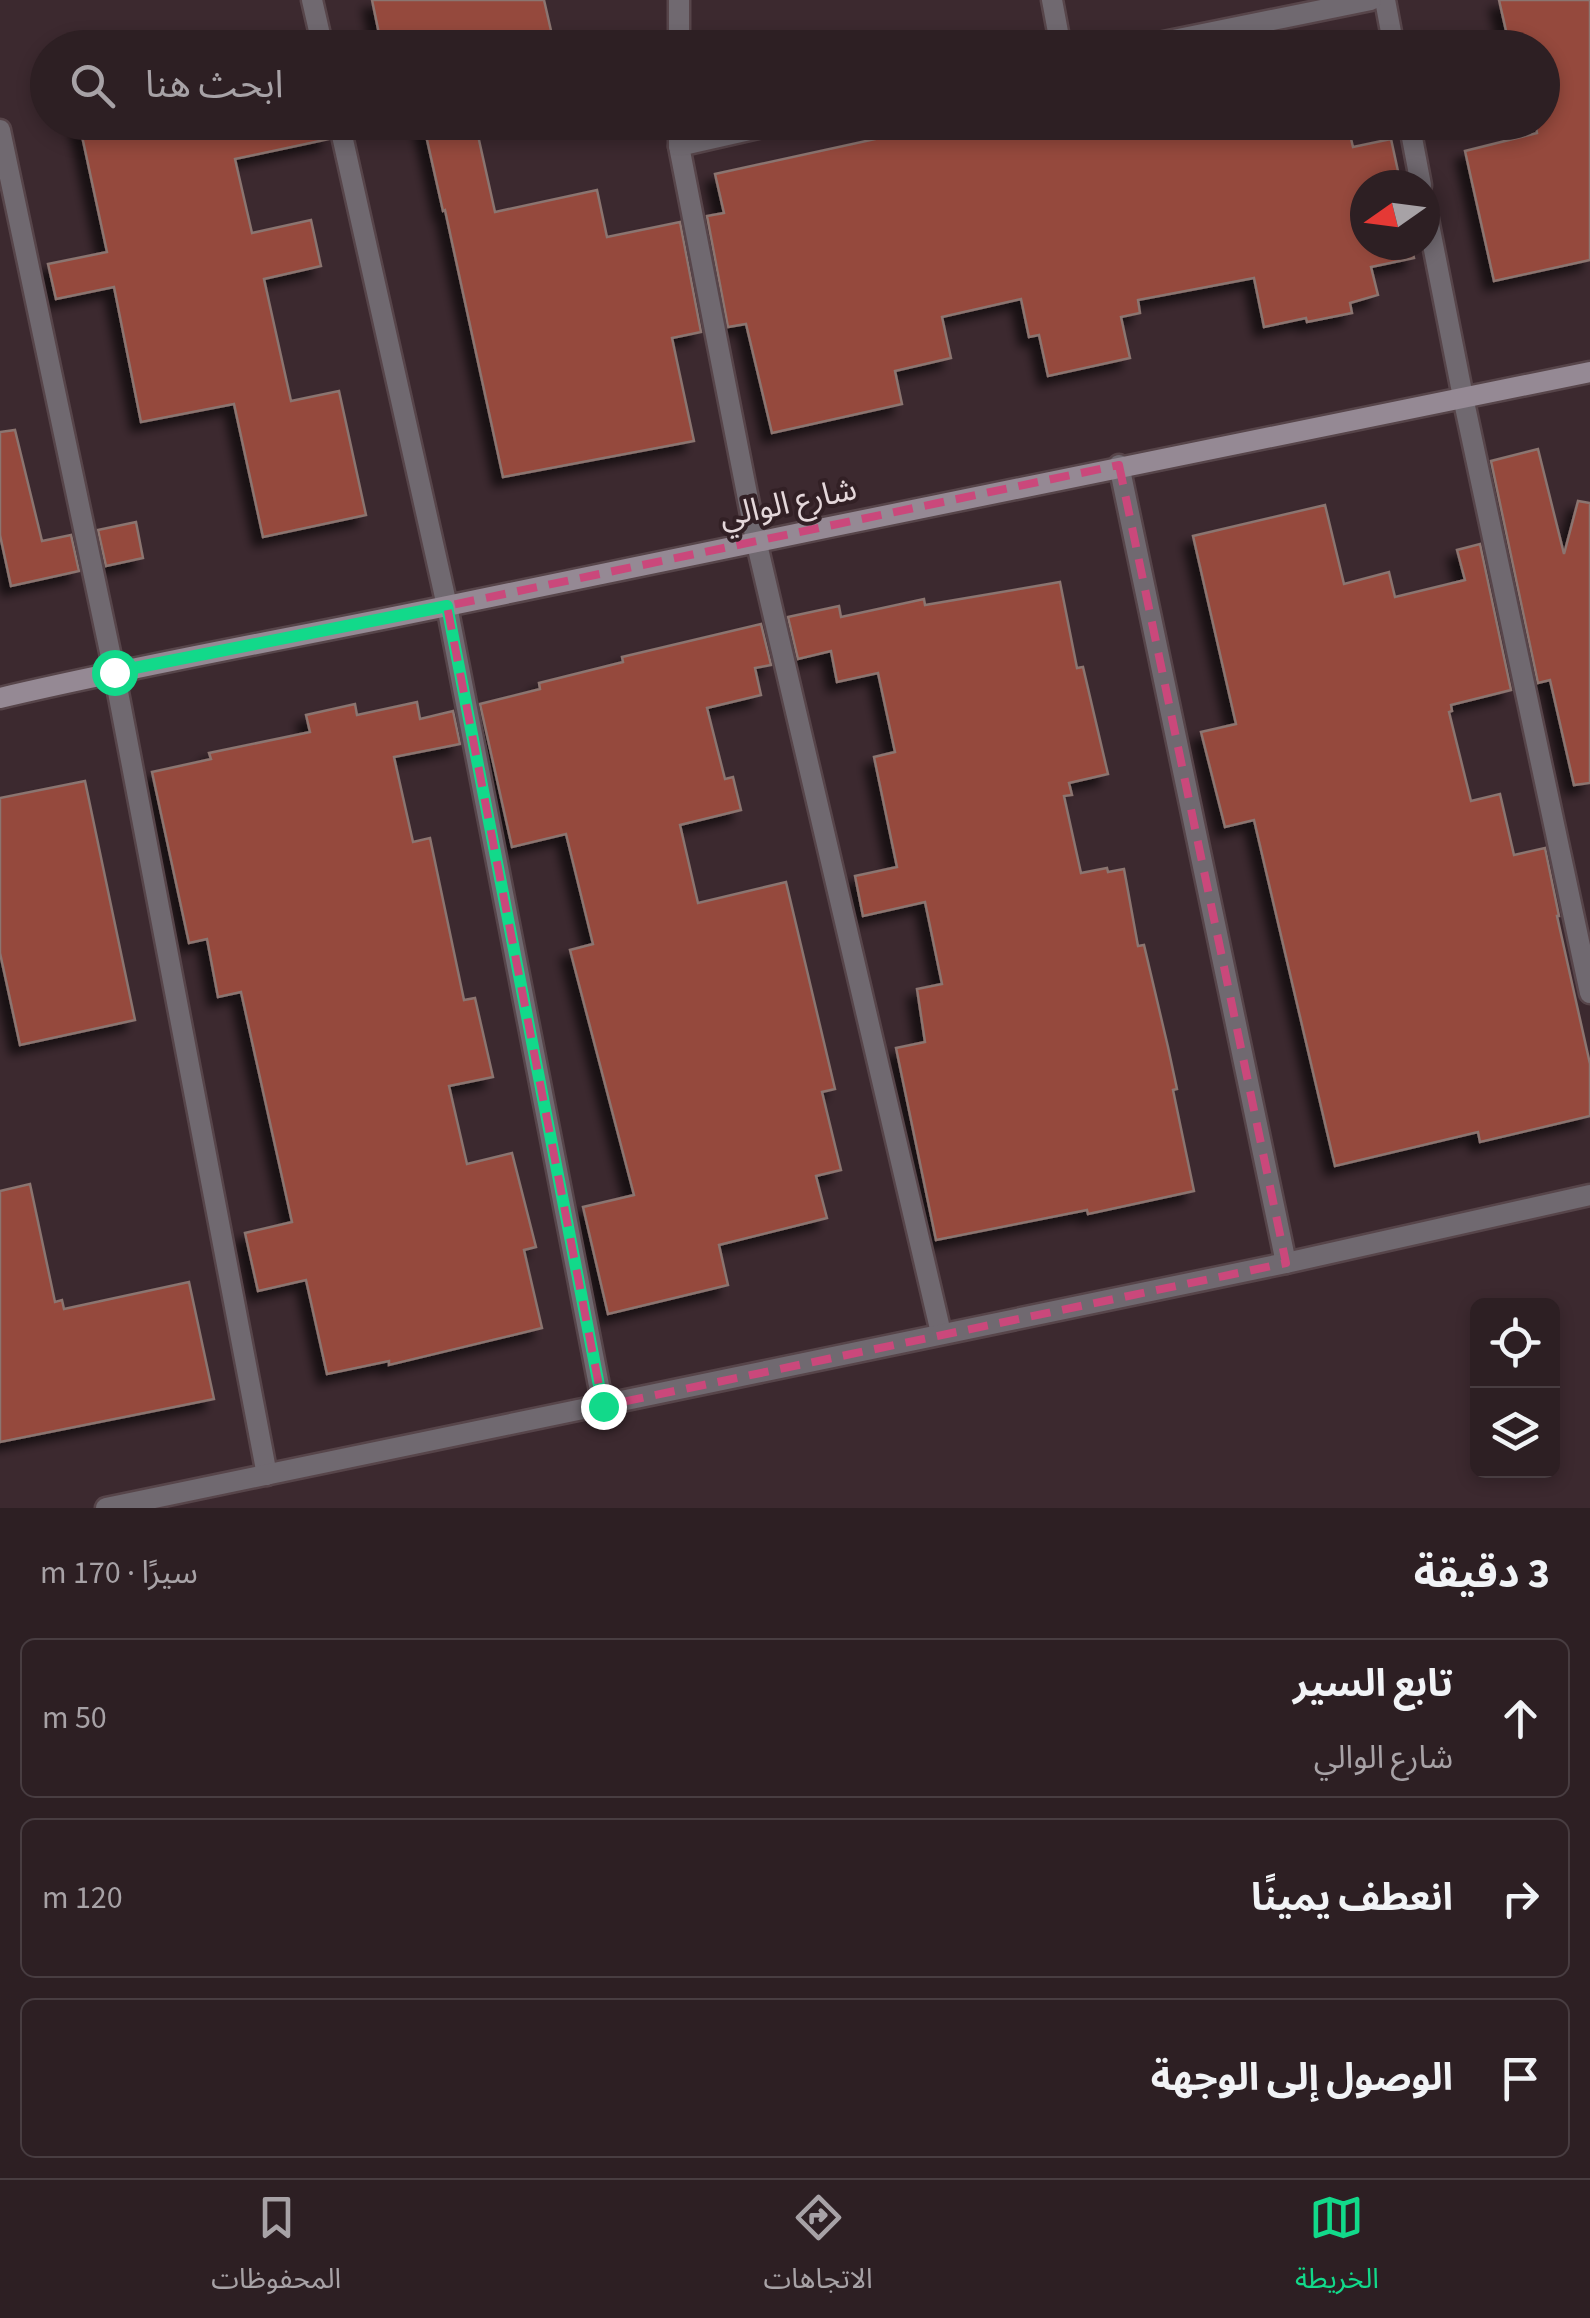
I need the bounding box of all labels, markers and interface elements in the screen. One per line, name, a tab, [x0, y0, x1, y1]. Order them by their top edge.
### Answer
search box	[30, 30, 1560, 140]
icon: search	[65, 58, 120, 113]
text: ابحث هنا	[145, 58, 284, 112]
north arrow	[1350, 170, 1440, 260]
street label: شارع الوالي	[715, 466, 861, 540]
route start	[92, 650, 138, 696]
map controls	[1470, 1298, 1560, 1478]
button: locate	[1470, 1298, 1560, 1388]
route end	[581, 1384, 627, 1430]
button: layers	[1470, 1388, 1560, 1478]
text: 3 دقيقة	[1414, 1544, 1550, 1604]
text: سيرًا · 170 m	[40, 1550, 198, 1596]
text: تابع السير	[1293, 1657, 1453, 1711]
icon: ahead	[1493, 1691, 1548, 1746]
text: 50 m	[42, 1695, 107, 1741]
text: شارع الوالي	[1314, 1735, 1453, 1781]
text: انعطف يمينًا	[1251, 1871, 1453, 1925]
icon: right	[1493, 1871, 1548, 1926]
text: 120 m	[42, 1875, 123, 1921]
text: الوصول إلى الوجهة	[1151, 2051, 1453, 2105]
icon: arrive	[1493, 2051, 1548, 2106]
tab: المحفوظات	[211, 2190, 341, 2309]
tab: الاتجاهات	[763, 2190, 873, 2309]
tab: الخريطة	[1295, 2190, 1379, 2309]

